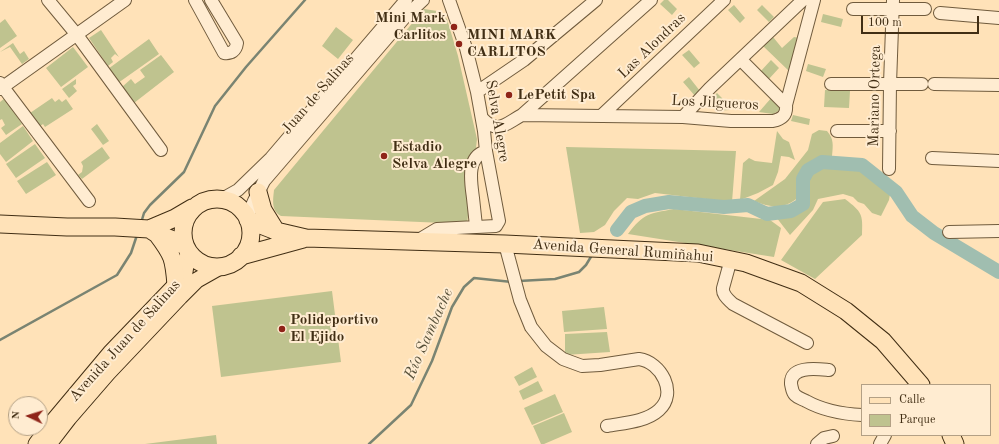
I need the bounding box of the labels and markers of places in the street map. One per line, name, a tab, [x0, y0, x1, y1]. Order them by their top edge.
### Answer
place label: Mini Mark Carlitos	[375, 9, 446, 44]
marker: Mini Mark Carlitos	[449, 22, 459, 32]
place label: MINI MARK CARLITOS	[467, 26, 556, 61]
marker: MINI MARK CARLITOS	[454, 39, 464, 49]
place label: LePetit Spa	[517, 86, 596, 104]
marker: LePetit Spa	[504, 90, 514, 100]
place label: Estadio Selva Alegre	[392, 138, 477, 173]
marker: Estadio Selva Alegre	[379, 151, 389, 161]
place label: Polideportivo El Ejido	[290, 311, 378, 346]
marker: Polideportivo El Ejido	[277, 324, 287, 334]

